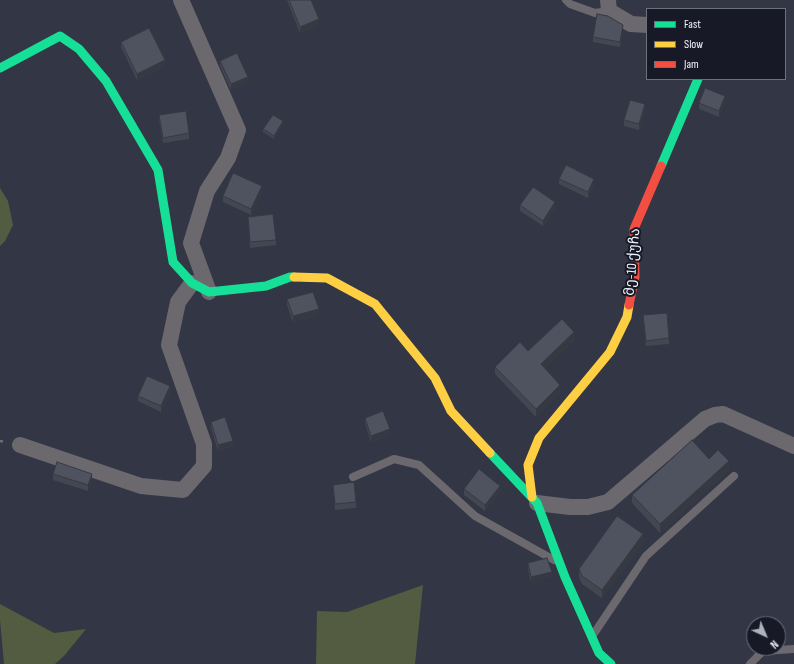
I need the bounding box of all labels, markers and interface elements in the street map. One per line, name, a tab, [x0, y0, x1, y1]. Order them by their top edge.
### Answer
legend	[646, 8, 786, 80]
text: Fast	[684, 17, 701, 32]
text: Slow	[684, 37, 703, 52]
text: Jam	[684, 57, 699, 72]
street label: მე-10 ქუჩა	[622, 228, 644, 296]
north arrow	[746, 616, 786, 656]
text: N	[767, 638, 781, 651]

